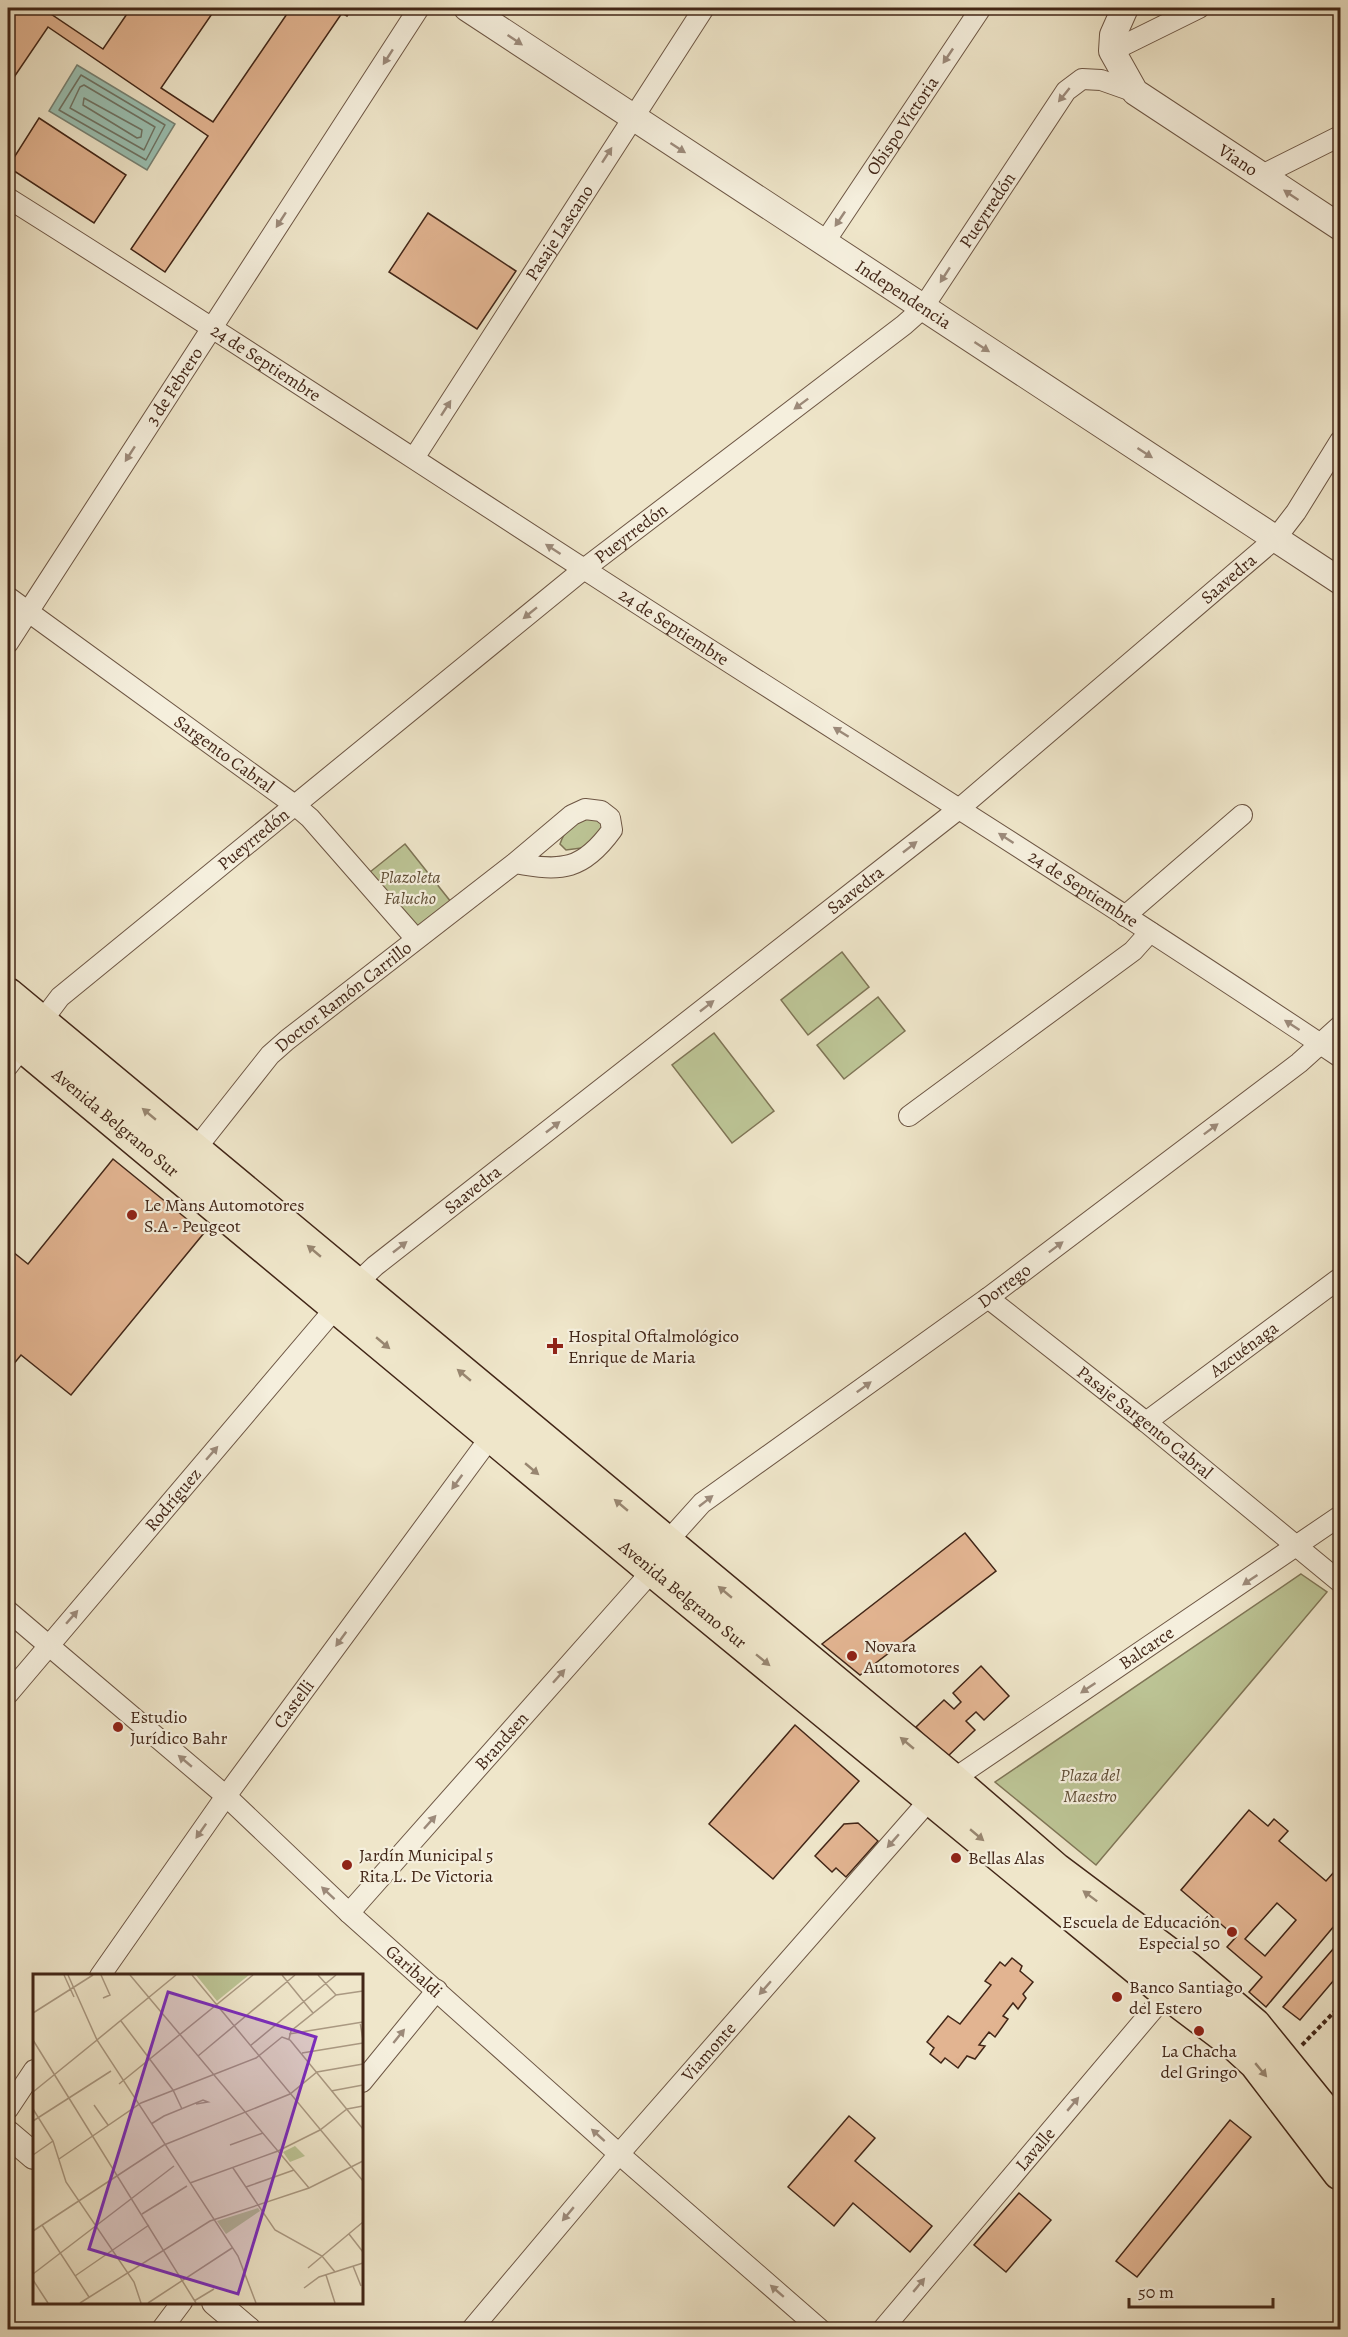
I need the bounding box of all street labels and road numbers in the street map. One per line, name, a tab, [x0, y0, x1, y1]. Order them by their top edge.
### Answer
street label: Obispo Victoria	[861, 71, 944, 180]
street label: Viano	[1213, 138, 1262, 182]
street label: Pueyrredón	[954, 168, 1021, 253]
street label: Pasaje Lascano	[520, 180, 599, 285]
street label: Independencia	[851, 254, 957, 335]
street label: 24 de Septiembre	[206, 318, 326, 407]
street label: 3 de Febrero	[140, 342, 208, 430]
street label: Pueyrredón	[589, 498, 673, 569]
street label: Saavedra	[1195, 548, 1262, 609]
street label: 24 de Septiembre	[614, 583, 734, 671]
street label: Sargento Cabral	[169, 709, 280, 799]
street label: Pueyrredón	[212, 803, 294, 876]
street label: 24 de Septiembre	[1024, 844, 1143, 933]
street label: Saavedra	[822, 860, 889, 920]
street label: Doctor Ramón Carrillo	[269, 936, 417, 1057]
street label: Avenida Belgrano Sur	[46, 1062, 184, 1183]
street label: Saavedra	[439, 1159, 507, 1219]
street label: Dorrego	[973, 1258, 1036, 1314]
street label: Azcuénaga	[1204, 1316, 1284, 1383]
street label: Pasaje Sargento Cabral	[1072, 1360, 1218, 1485]
street label: Rodríguez	[139, 1463, 207, 1536]
street label: Avenida Belgrano Sur	[613, 1534, 752, 1654]
street label: Balcarce	[1114, 1621, 1179, 1675]
street label: Castelli	[268, 1675, 320, 1733]
street label: Brandsen	[469, 1706, 534, 1775]
street label: Garibaldi	[380, 1939, 448, 2003]
street label: Viamonte	[675, 2017, 741, 2087]
street label: Lavalle	[1010, 2122, 1060, 2176]

